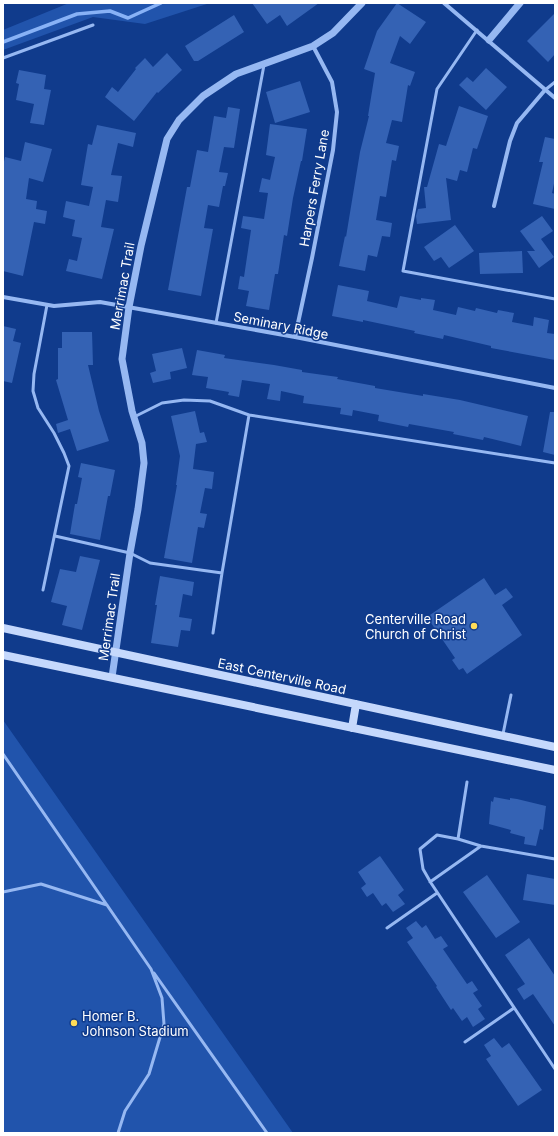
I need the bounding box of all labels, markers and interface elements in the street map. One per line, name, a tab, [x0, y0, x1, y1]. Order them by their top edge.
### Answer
street label: Harpers Ferry Lane	[296, 128, 332, 248]
street label: Merrimac Trail	[106, 241, 138, 331]
street label: Seminary Ridge	[232, 308, 330, 342]
street label: Merrimac Trail	[95, 572, 123, 662]
place label: Centerville Road Church of Christ	[365, 611, 466, 642]
marker: Centerville Road Church of Christ	[469, 621, 479, 631]
street label: East Centerville Road	[216, 655, 348, 697]
place label: Homer B. Johnson Stadium	[82, 1008, 189, 1039]
marker: Homer B. Johnson Stadium	[69, 1018, 79, 1028]

